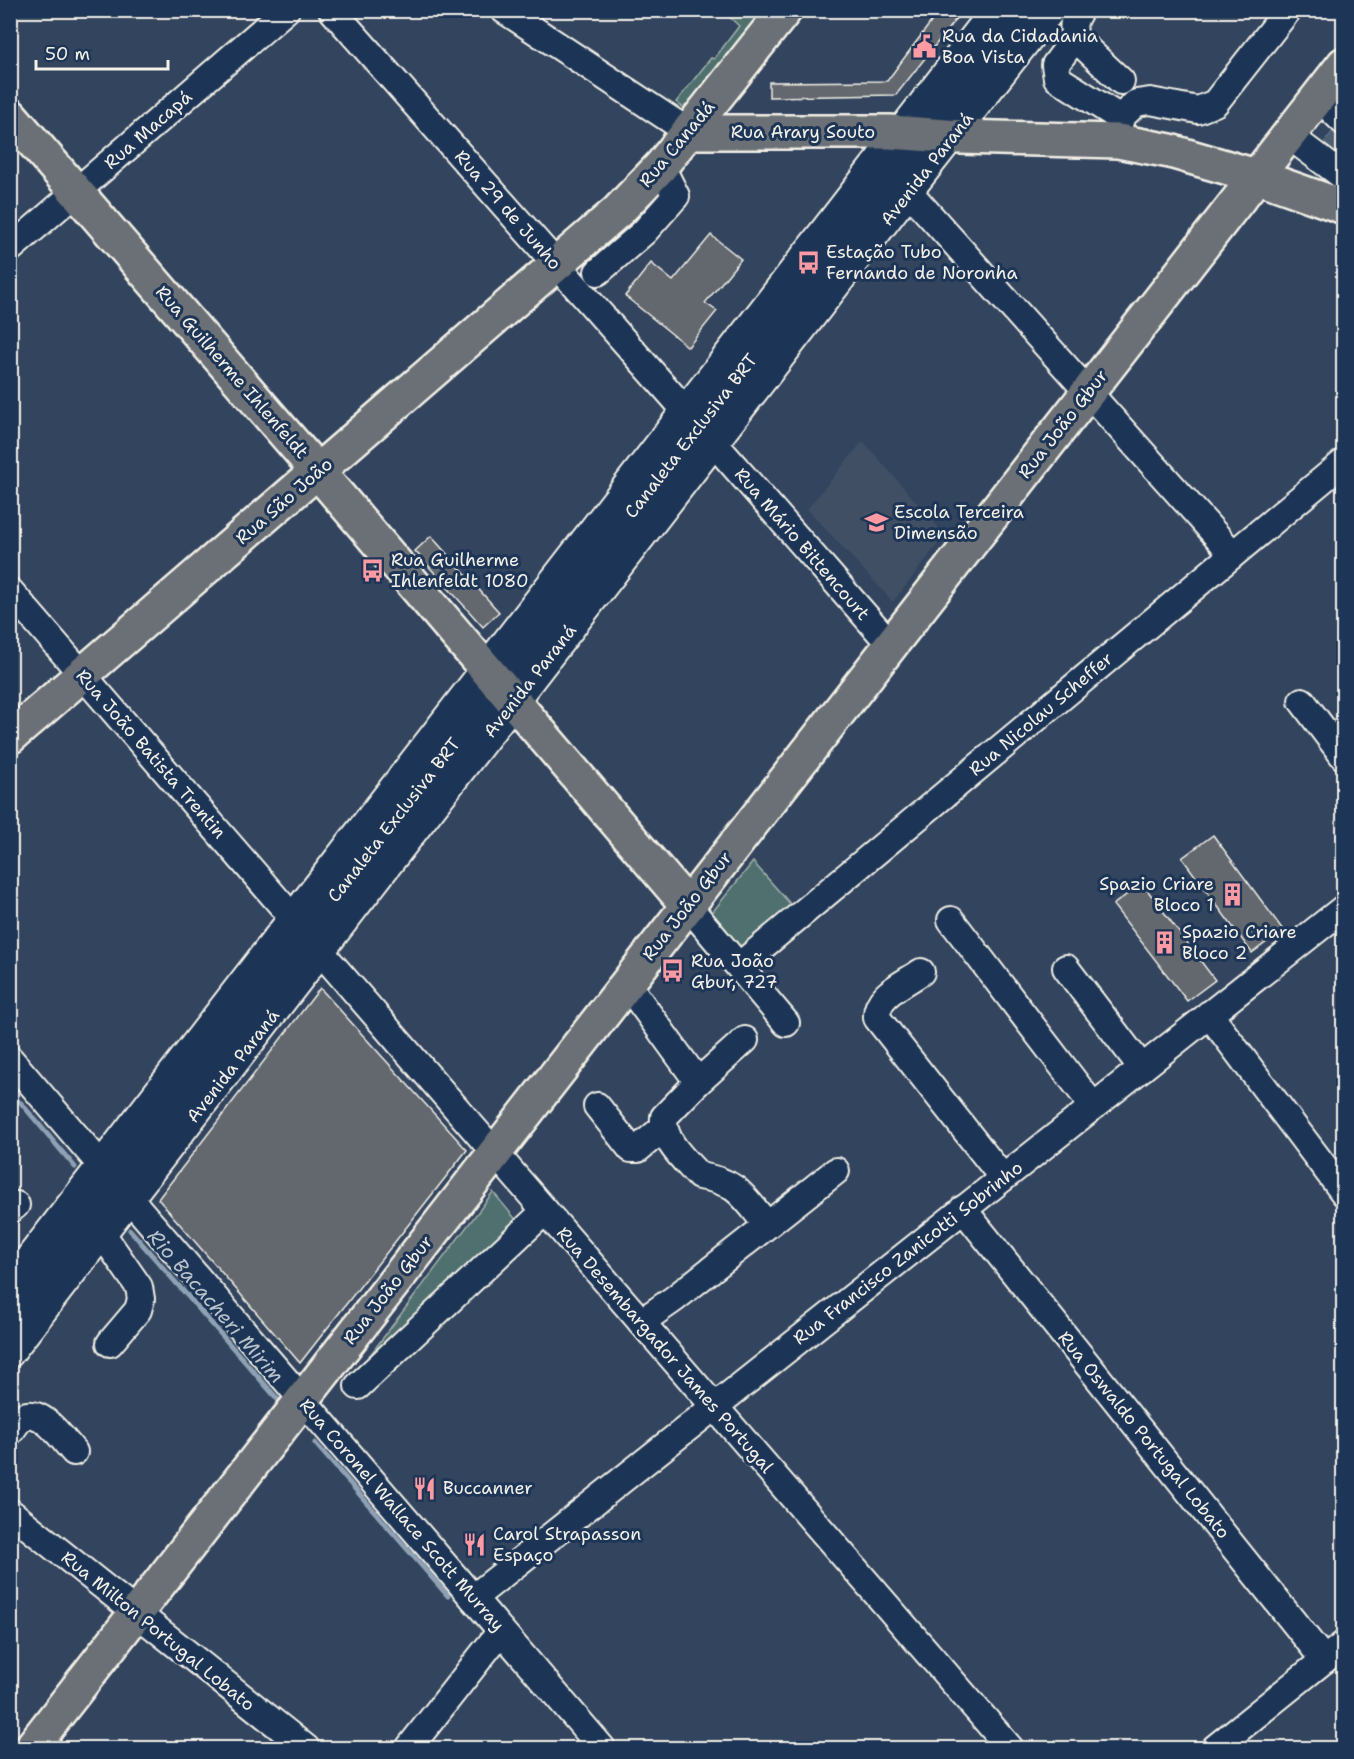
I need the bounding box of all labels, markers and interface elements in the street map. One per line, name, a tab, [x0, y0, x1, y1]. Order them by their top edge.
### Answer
place label: Rua da Cidadania Boa Vista	[942, 24, 1098, 69]
scale bar	[36, 33, 168, 71]
public building icon: Rua da Cidadania Boa Vista	[911, 33, 937, 59]
text: 50 m	[45, 42, 90, 66]
street label: Rua Macapá	[99, 85, 197, 175]
street label: Rua Canadá	[634, 96, 720, 192]
street label: Avenida Paraná	[875, 107, 979, 231]
street label: Rua Arary Souto	[731, 120, 875, 144]
street label: Rua 29 de Junho	[449, 145, 567, 275]
place label: Estação Tubo Fernando de Noronha	[826, 240, 1018, 285]
bus stop icon: Estação Tubo Fernando de Noronha	[795, 249, 821, 275]
street label: Rua Guilherme Ihlenfeldt	[150, 281, 314, 464]
street label: Canaleta Exclusiva BRT	[619, 349, 763, 523]
street label: Rua João Gbur	[1013, 365, 1113, 483]
street label: Rua São João	[230, 452, 338, 550]
street label: Rua Mário Bittencourt	[729, 463, 875, 625]
place label: Escola Terceira Dimensão	[894, 500, 1024, 545]
school or university icon: Escola Terceira Dimensão	[863, 509, 889, 535]
place label: Rua Guilherme Ihlenfeldt 1080	[391, 548, 529, 593]
bus stop icon: Rua Guilherme Ihlenfeldt 1080	[360, 557, 386, 583]
street label: Avenida Paraná	[478, 619, 582, 743]
street label: Rua Nicolau Scheffer	[964, 647, 1118, 781]
street label: Rua João Batista Trentin	[71, 664, 231, 844]
street label: Canaleta Exclusiva BRT	[322, 733, 466, 907]
street label: Rua João Gbur	[637, 847, 737, 965]
place label: Spazio Criare Bloco 1	[1099, 872, 1214, 917]
building icon: Spazio Criare Bloco 1	[1219, 881, 1245, 907]
place label: Spazio Criare Bloco 2	[1182, 920, 1297, 965]
building icon: Spazio Criare Bloco 2	[1151, 929, 1177, 955]
place label: Rua João Gbur, 727	[691, 949, 778, 994]
bus stop icon: Rua João Gbur, 727	[660, 958, 686, 984]
street label: Avenida Paraná	[181, 1004, 285, 1128]
street label: Rua Francisco Zanicotti Sobrinho	[788, 1156, 1028, 1350]
street label: Rua Desembargador James Portugal	[551, 1222, 779, 1479]
water label: Rio Bacacheri Mirim	[142, 1224, 290, 1388]
street label: Rua João Gbur	[338, 1231, 438, 1349]
street label: Rua Oswaldo Portugal Lobato	[1053, 1326, 1235, 1544]
street label: Rua Coronel Wallace Scott Murray	[294, 1393, 510, 1637]
restaurant icon: Buccanner	[412, 1475, 438, 1501]
place label: Buccanner	[443, 1476, 533, 1500]
place label: Carol Strapasson Espaço	[493, 1522, 641, 1567]
restaurant icon: Carol Strapasson Espaço	[462, 1531, 488, 1557]
street label: Rua Milton Portugal Lobato	[56, 1545, 260, 1717]

